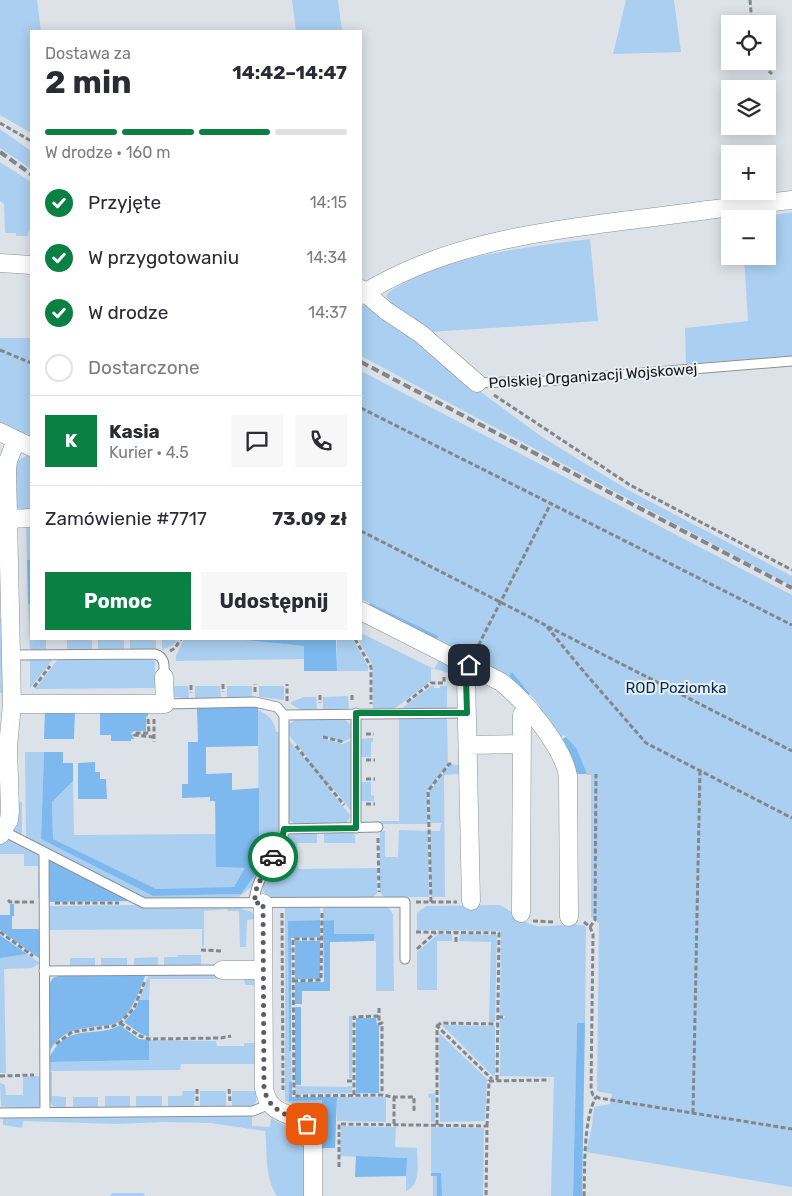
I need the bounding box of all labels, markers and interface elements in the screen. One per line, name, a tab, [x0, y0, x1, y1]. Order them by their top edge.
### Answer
map controls	[721, 15, 776, 265]
button: locate	[721, 15, 776, 70]
text: Dostawa za	[45, 44, 131, 63]
text: 14:42–14:47	[232, 61, 347, 84]
text: 2 min	[45, 63, 132, 101]
button: layers	[721, 80, 776, 135]
text: W drodze · 160 m	[45, 143, 171, 162]
button: +	[721, 145, 776, 200]
icon: check	[45, 189, 73, 217]
text: Przyjęte	[88, 191, 161, 214]
text: 14:15	[310, 193, 347, 212]
button: −	[721, 210, 776, 265]
icon: check	[45, 244, 73, 272]
text: W przygotowaniu	[88, 246, 239, 269]
text: 14:34	[307, 248, 347, 267]
icon: check	[45, 299, 73, 327]
text: W drodze	[88, 301, 168, 324]
text: 14:37	[308, 303, 347, 322]
text: Dostarczone	[88, 356, 200, 379]
street label: Polskiej Organizacji Wojskowej	[488, 360, 698, 392]
button: chat	[231, 415, 283, 467]
button: phone	[295, 415, 347, 467]
text: Kasia	[109, 420, 160, 443]
text: K	[65, 429, 77, 452]
text: Kurier · 4.5	[109, 443, 189, 462]
text: Zamówienie #7717	[45, 507, 207, 530]
text: 73.09 zł	[272, 507, 347, 530]
button: Pomoc	[45, 572, 191, 630]
button: Udostępnij	[201, 572, 347, 630]
pin	[448, 644, 490, 686]
icon: home	[455, 651, 483, 679]
park label: ROD Poziomka	[625, 679, 727, 697]
courier	[248, 832, 298, 882]
icon: car	[259, 843, 287, 871]
pin	[286, 1103, 328, 1145]
icon: bag	[293, 1110, 321, 1138]

